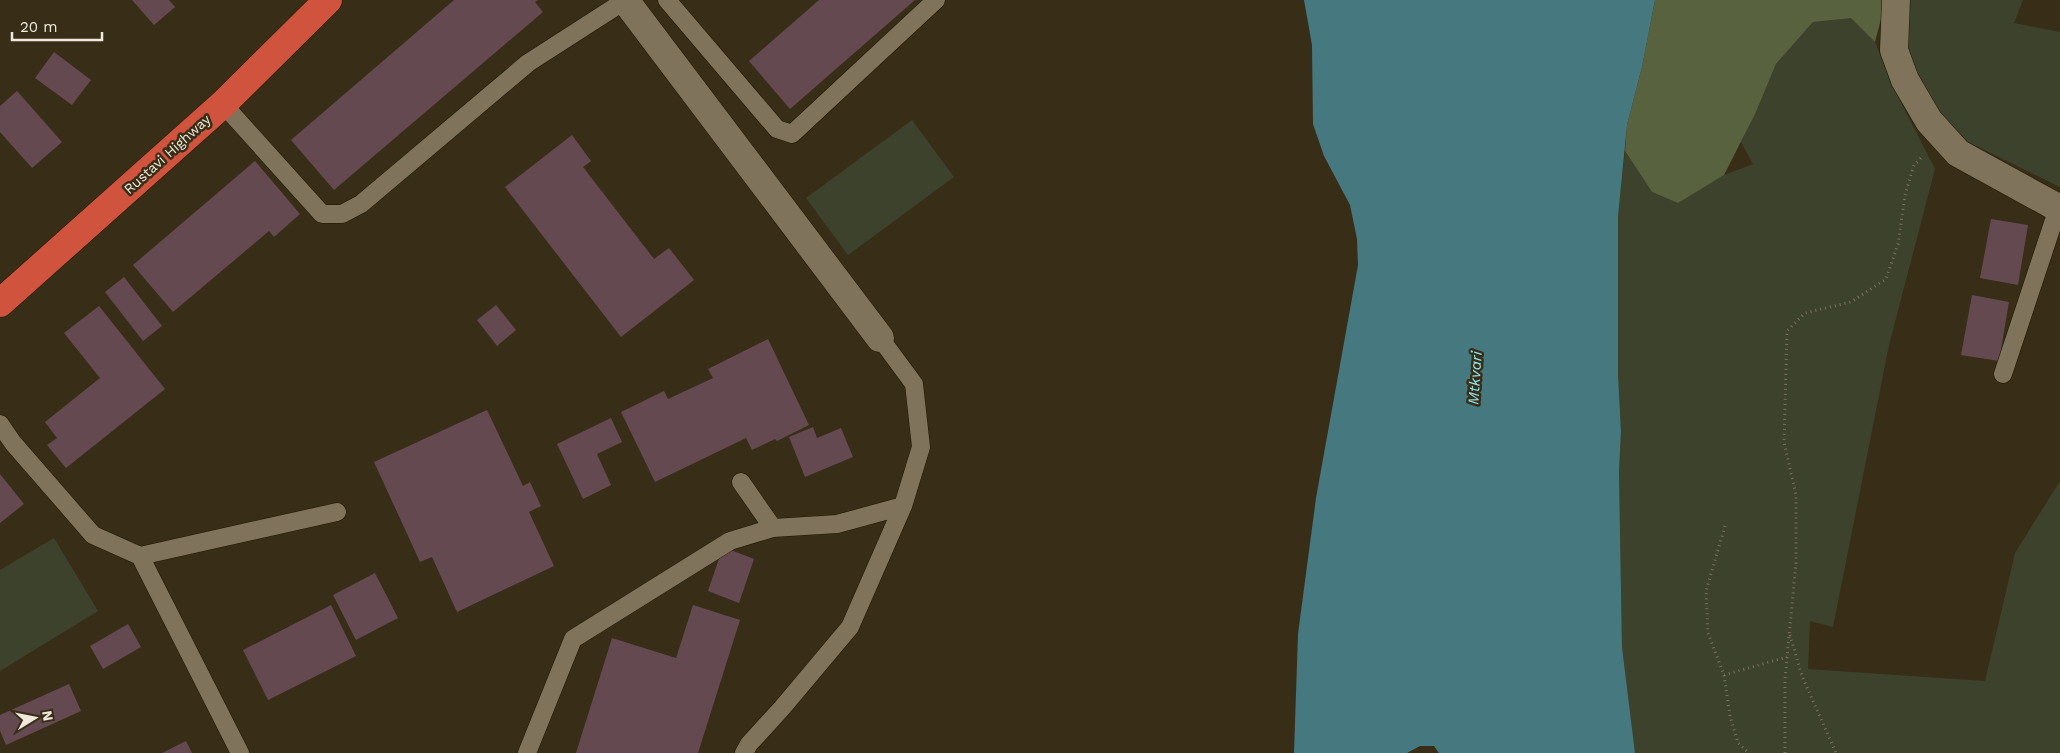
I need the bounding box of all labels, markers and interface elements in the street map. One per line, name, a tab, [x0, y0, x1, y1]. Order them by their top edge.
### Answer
scale bar	[12, 10, 102, 42]
text: 20 m	[20, 18, 58, 36]
street label: Rustavi Highway	[120, 110, 214, 197]
water label: Mtkvari	[1464, 350, 1486, 405]
north arrow	[10, 693, 60, 743]
text: N	[39, 709, 57, 722]

